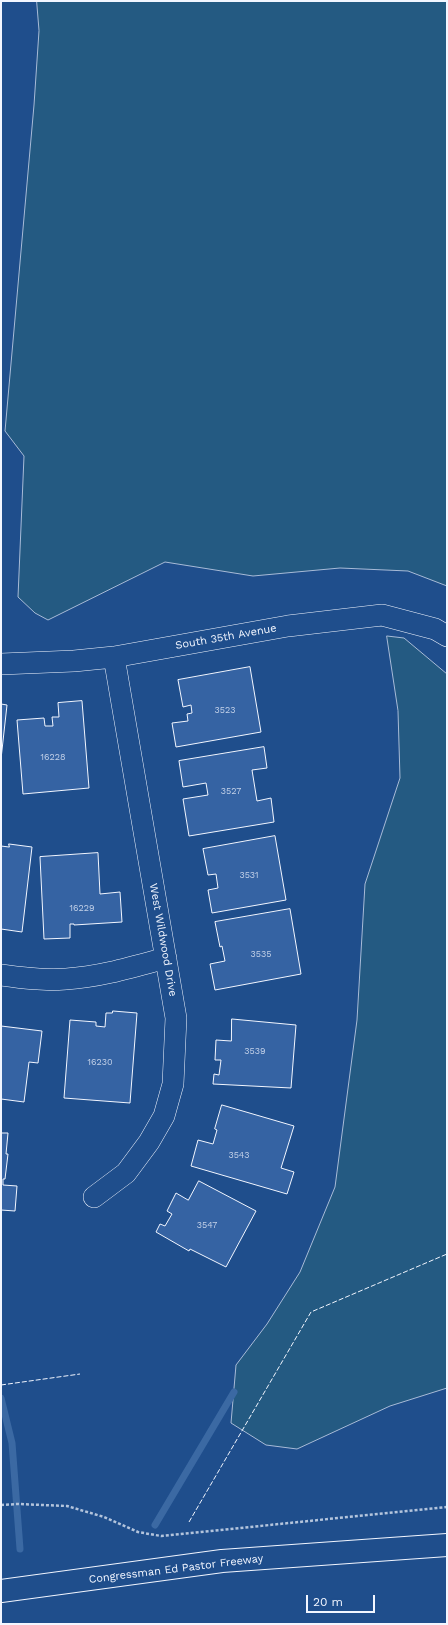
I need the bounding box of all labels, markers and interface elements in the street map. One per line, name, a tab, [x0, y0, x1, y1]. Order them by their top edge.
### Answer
street label: South 35th Avenue	[174, 622, 278, 652]
house number: 3523	[215, 705, 235, 715]
house number: 16228	[40, 752, 66, 762]
house number: 3527	[221, 786, 241, 796]
house number: 3531	[239, 870, 259, 880]
street label: West Wildwood Drive	[147, 882, 179, 998]
house number: 16229	[69, 903, 95, 913]
house number: 3535	[251, 949, 271, 959]
house number: 3539	[244, 1046, 266, 1056]
house number: 16230	[87, 1057, 113, 1067]
house number: 3543	[228, 1150, 250, 1160]
house number: 3547	[197, 1220, 217, 1230]
street label: Congressman Ed Pastor Freeway	[88, 1552, 264, 1586]
scale bar	[308, 1587, 377, 1613]
text: 20 m	[313, 1595, 343, 1609]

